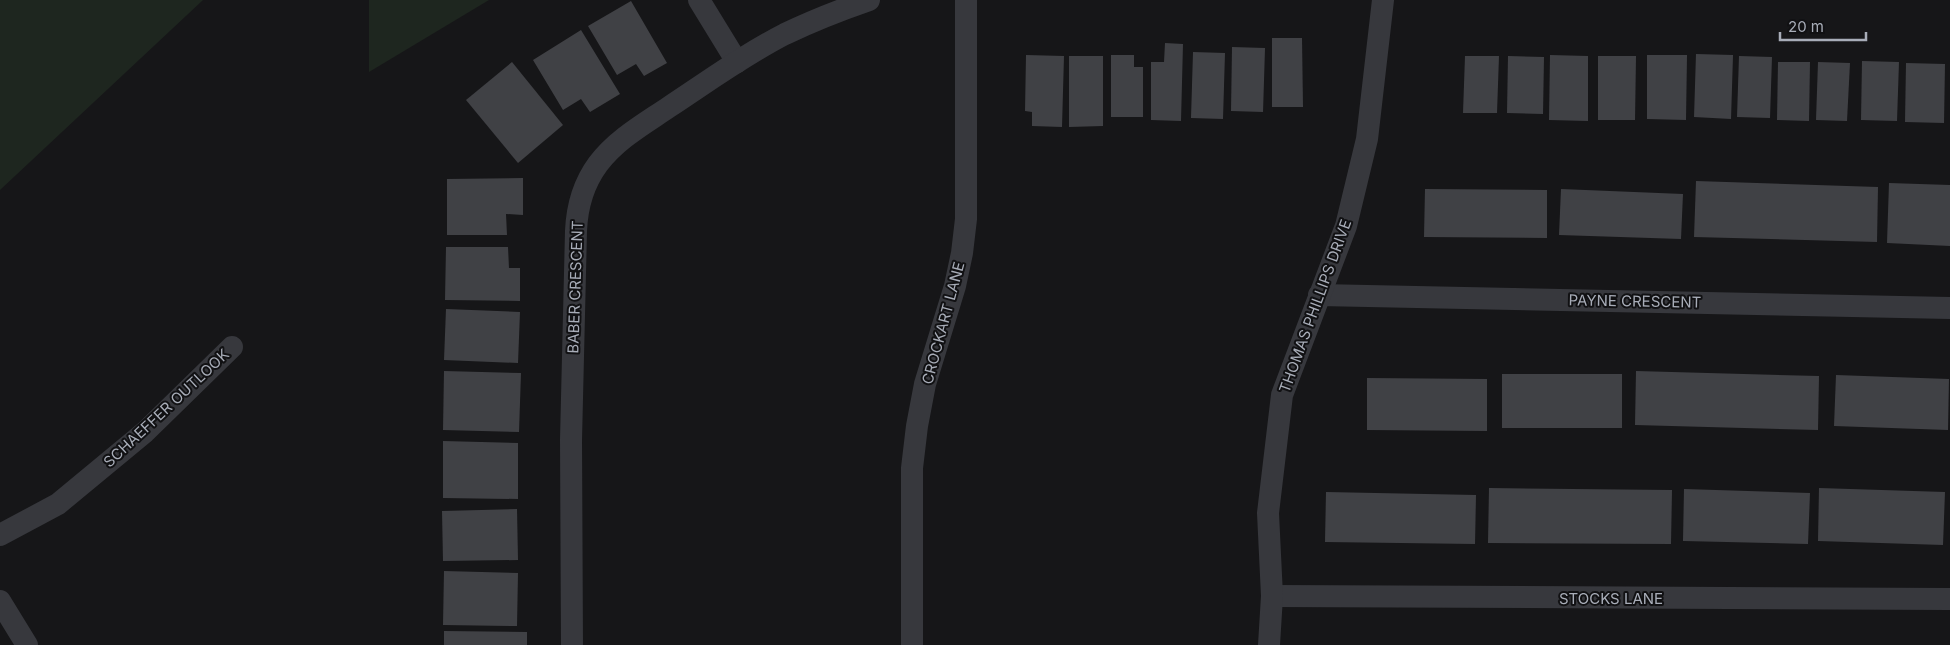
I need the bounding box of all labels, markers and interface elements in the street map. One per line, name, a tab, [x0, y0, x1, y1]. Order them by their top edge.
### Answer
scale bar	[1780, 10, 1866, 42]
text: 20 m	[1788, 17, 1824, 36]
street label: THOMAS PHILLIPS DRIVE	[1275, 217, 1355, 395]
street label: BABER CRESCENT	[563, 220, 587, 354]
street label: CROCKART LANE	[917, 260, 969, 386]
street label: PAYNE CRESCENT	[1569, 290, 1701, 312]
street label: SCHAEFFER OUTLOOK	[99, 345, 233, 471]
street label: STOCKS LANE	[1559, 589, 1663, 608]

